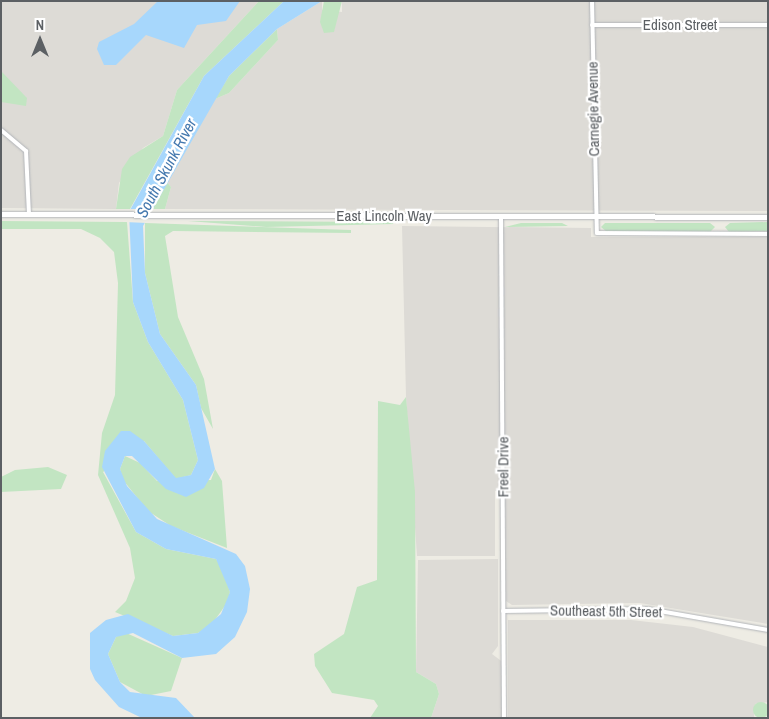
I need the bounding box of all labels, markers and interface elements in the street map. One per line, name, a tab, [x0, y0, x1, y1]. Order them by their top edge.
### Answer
north arrow	[15, 15, 65, 65]
text: N	[36, 16, 44, 34]
street label: Edison Street	[643, 16, 717, 34]
street label: Carnegie Avenue	[583, 61, 603, 157]
water label: South Skunk River	[132, 115, 200, 221]
street label: East Lincoln Way	[336, 207, 432, 225]
street label: Freel Drive	[494, 437, 512, 497]
street label: Southeast 5th Street	[550, 601, 662, 621]

